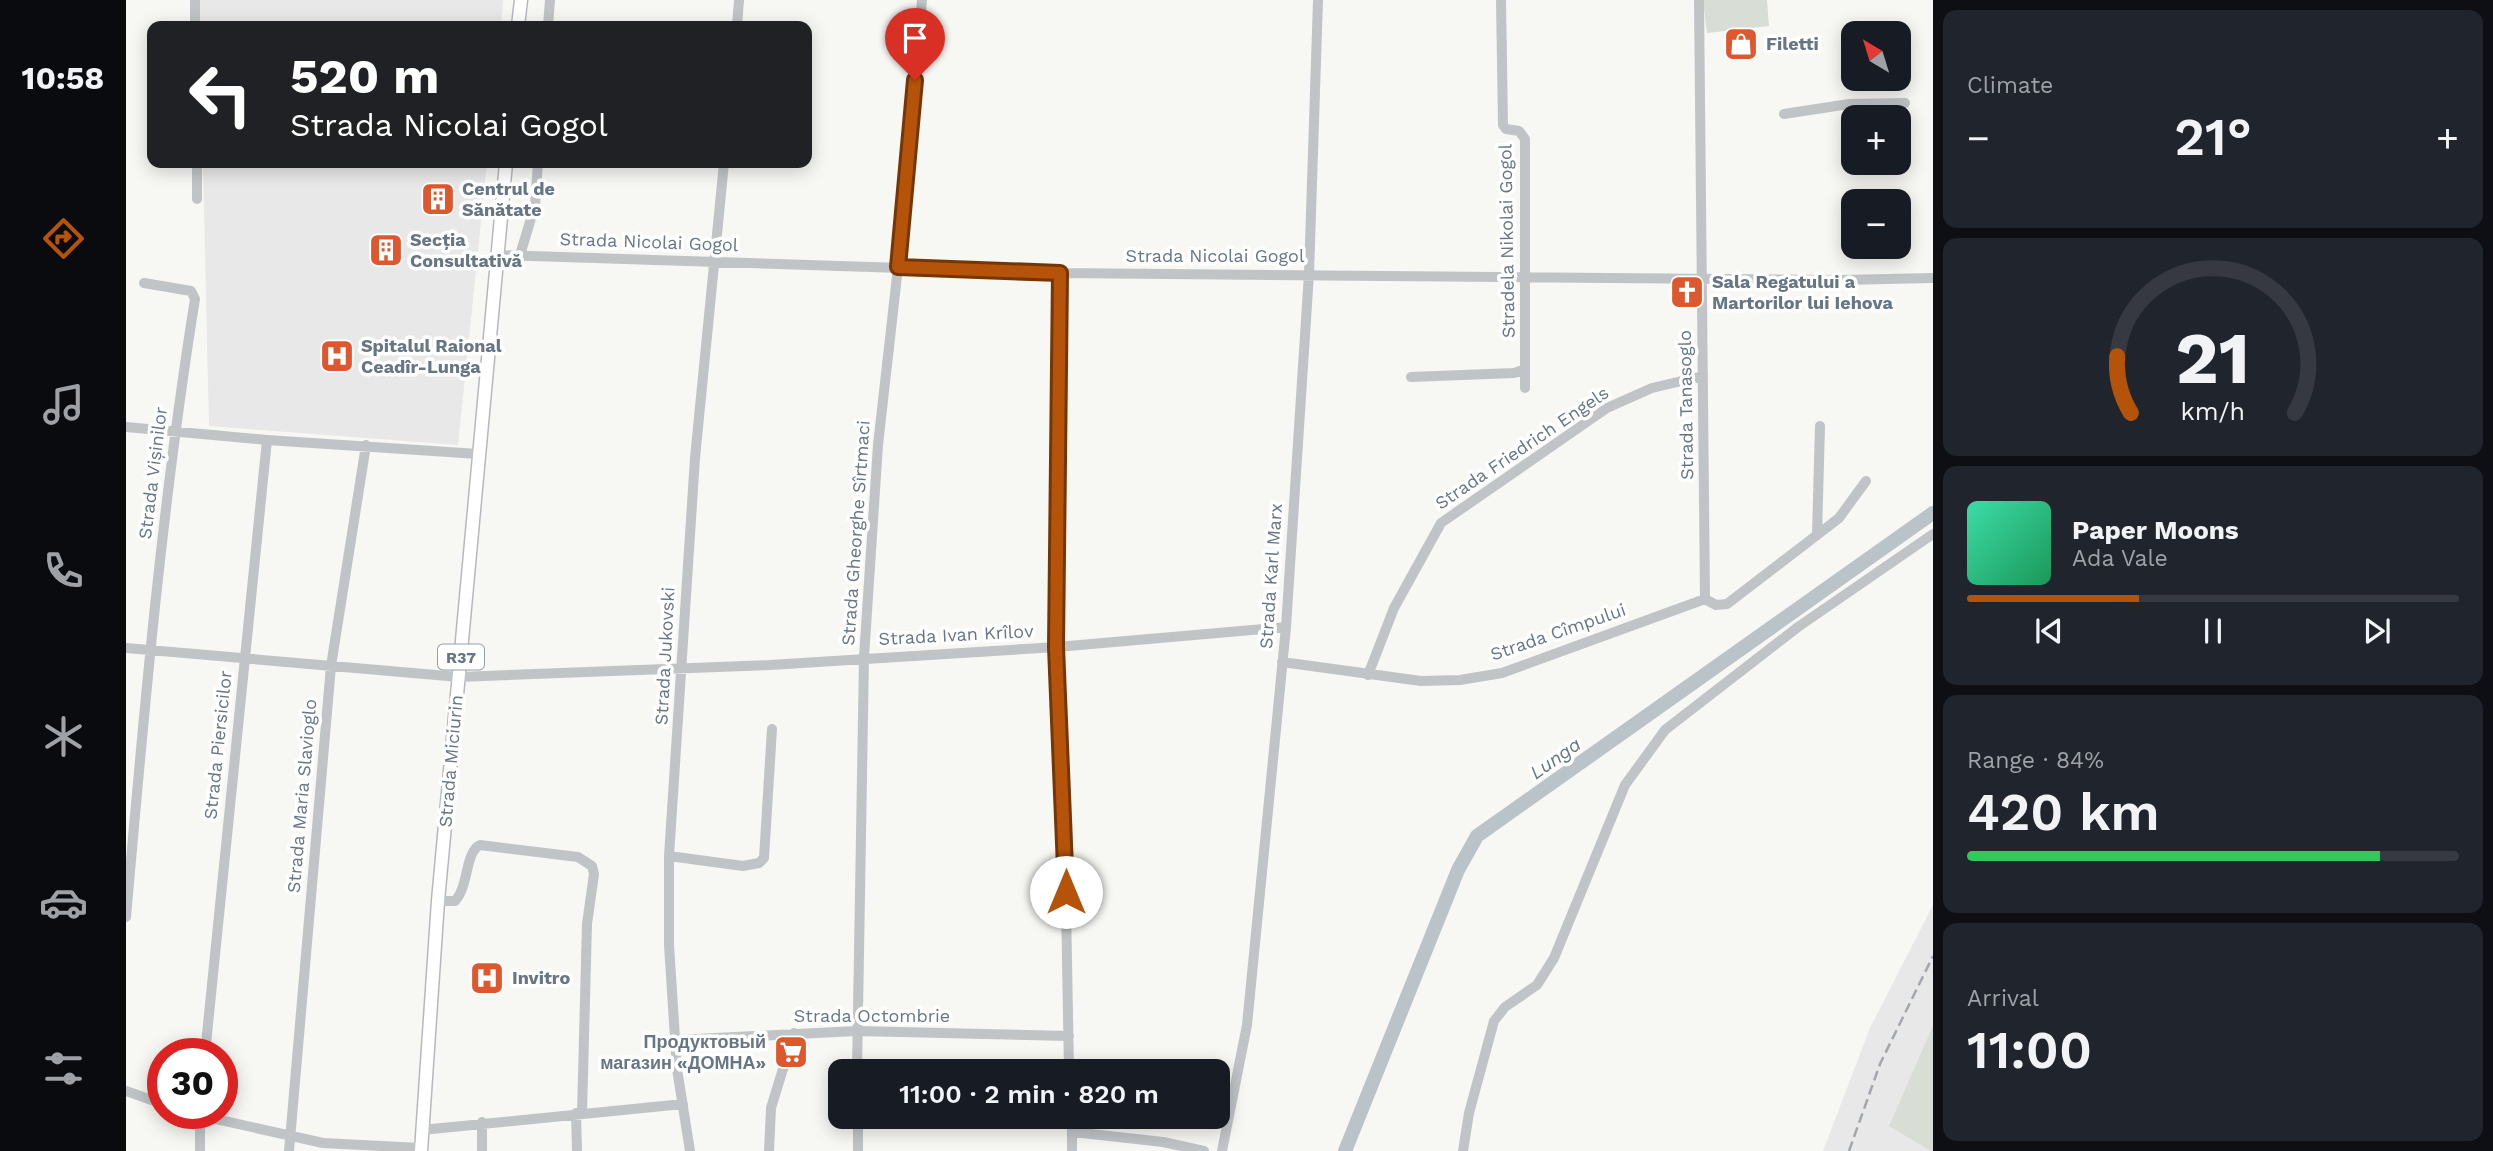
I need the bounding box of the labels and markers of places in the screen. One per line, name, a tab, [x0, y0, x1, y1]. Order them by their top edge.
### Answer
pin	[885, 8, 945, 80]
shop icon: Filetti	[1722, 25, 1760, 63]
place label: Filetti	[1766, 33, 1819, 54]
place label: Centrul de Sănătate	[462, 178, 555, 220]
building icon: Centrul de Sănătate	[419, 180, 457, 218]
place label: Secția Consultativă	[410, 229, 523, 271]
building icon: Secția Consultativă	[367, 231, 405, 269]
place label: Sala Regatului a Martorilor lui Iehova	[1712, 271, 1893, 313]
church icon: Sala Regatului a Martorilor lui Iehova	[1668, 273, 1706, 311]
place label: Spitalul Raional Ceadîr-Lunga	[361, 335, 502, 377]
hospital icon: Spitalul Raional Ceadîr-Lunga	[318, 337, 356, 375]
hospital icon: Invitro	[468, 959, 506, 997]
place label: Invitro	[512, 967, 570, 988]
place label: Продуктовый магазин «ДОМНА»	[600, 1031, 766, 1073]
supermarket icon: Продуктовый магазин «ДОМНА»	[772, 1033, 810, 1071]

